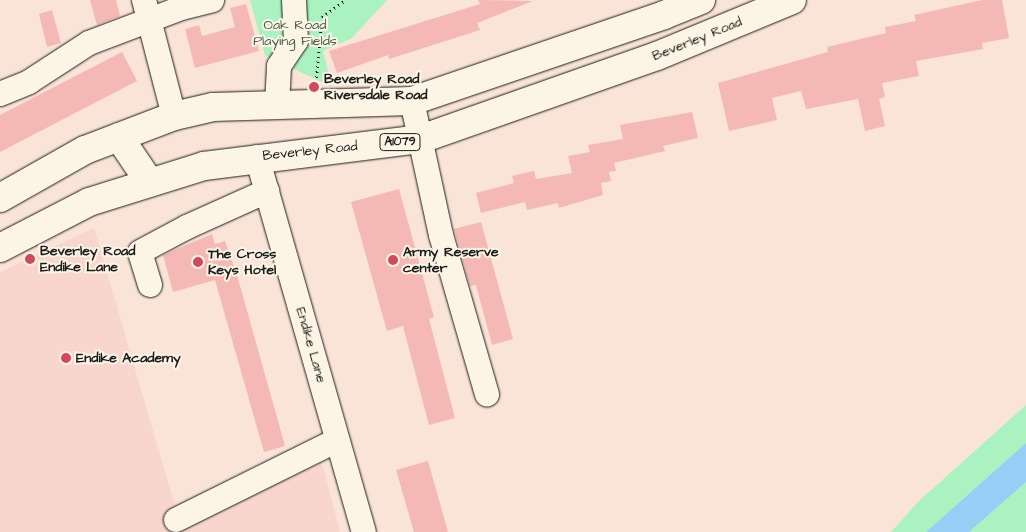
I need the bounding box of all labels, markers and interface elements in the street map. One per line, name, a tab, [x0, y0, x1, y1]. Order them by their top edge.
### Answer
street label: Beverley Road	[650, 13, 744, 65]
park label: Oak Road Playing Fields	[253, 17, 337, 49]
place label: Beverley Road Riversdale Road	[324, 71, 428, 104]
marker: Beverley Road Riversdale Road	[308, 81, 320, 93]
road number: A1079	[379, 132, 421, 152]
street label: Beverley Road	[262, 138, 358, 164]
place label: Beverley Road Endike Lane	[40, 243, 135, 276]
place label: Army Reserve center	[403, 244, 499, 276]
place label: The Cross Keys Hotel	[208, 246, 276, 278]
marker: Beverley Road Endike Lane	[24, 253, 36, 265]
marker: Army Reserve center	[387, 254, 399, 266]
marker: The Cross Keys Hotel	[192, 256, 204, 268]
street label: Endike Lane	[292, 305, 330, 385]
place label: Endike Academy	[76, 350, 181, 366]
marker: Endike Academy	[60, 352, 72, 364]

